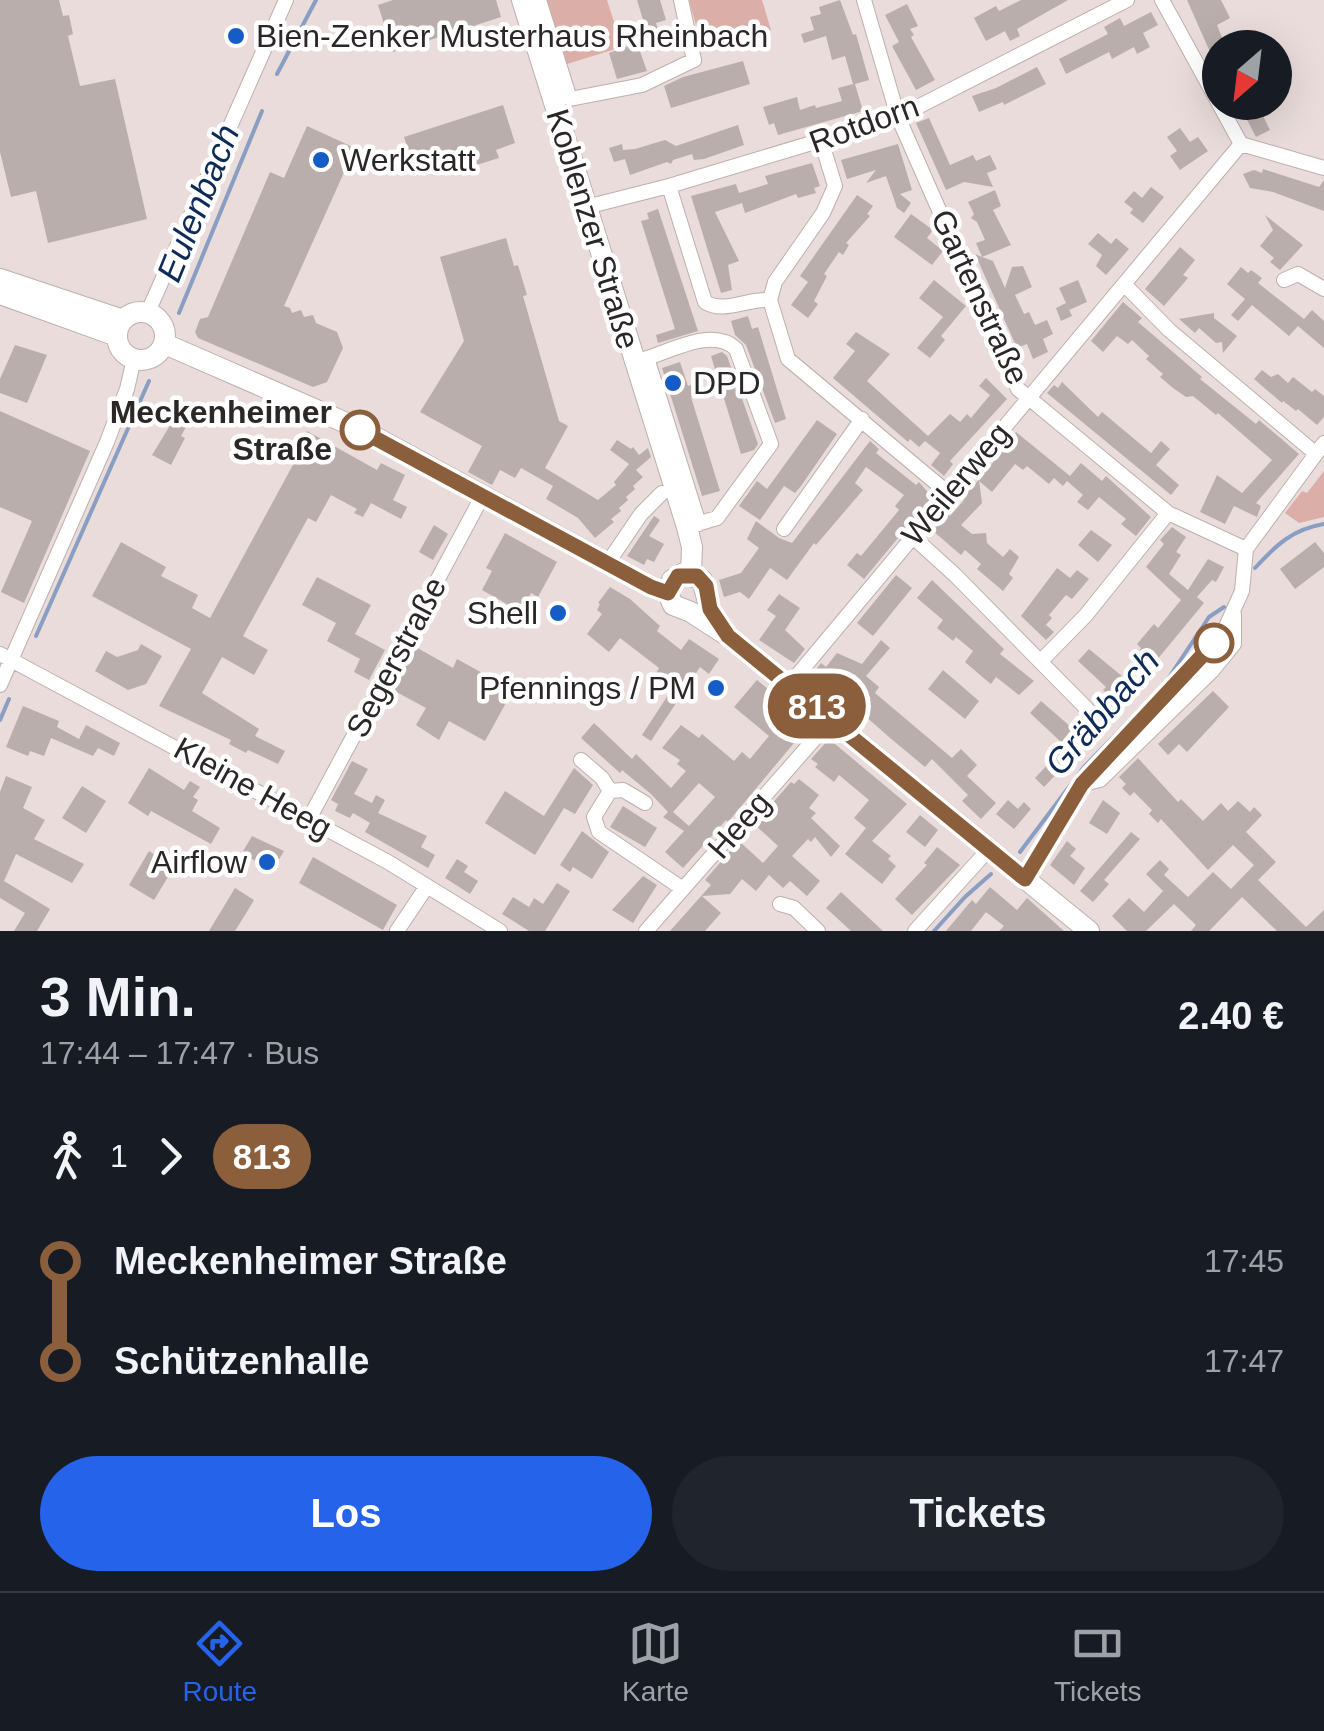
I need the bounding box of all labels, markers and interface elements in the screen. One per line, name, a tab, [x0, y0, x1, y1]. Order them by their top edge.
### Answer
place label: Bien-Zenker Musterhaus Rheinbach	[256, 18, 768, 54]
marker: Bien-Zenker Musterhaus Rheinbach	[225, 25, 247, 47]
north arrow	[1202, 30, 1292, 120]
map controls	[1202, 30, 1292, 120]
street label: Rotdorn	[804, 88, 924, 160]
street label: Koblenzer Straße	[539, 105, 647, 353]
water label: Eulenbach	[148, 119, 247, 287]
place label: Werkstatt	[341, 142, 476, 178]
marker: Werkstatt	[310, 149, 332, 171]
street label: Gartenstraße	[924, 204, 1036, 390]
place label: DPD	[693, 365, 761, 401]
marker: DPD	[662, 372, 684, 394]
place label: Meckenheimer Straße	[110, 394, 332, 467]
marker: Meckenheimer Straße	[341, 411, 379, 449]
street label: Weilerweg	[894, 415, 1018, 553]
street label: Segerstraße	[339, 571, 453, 743]
place label: Shell	[467, 595, 538, 631]
marker: Shell	[547, 602, 569, 624]
unlabelled marker	[1195, 624, 1233, 662]
water label: Gräbbach	[1036, 641, 1167, 782]
place label: Pfennings / PM	[479, 670, 696, 706]
line badge: 813	[760, 674, 874, 738]
marker: Pfennings / PM	[705, 677, 727, 699]
text: 813	[788, 687, 846, 726]
street label: Kleine Heeg	[168, 730, 338, 846]
street label: Heeg	[700, 784, 778, 866]
place label: Airflow	[151, 844, 248, 880]
marker: Airflow	[256, 851, 278, 873]
text: 3 Min.	[40, 966, 196, 1028]
text: 2.40 €	[1178, 995, 1284, 1037]
text: 17:44 – 17:47 · Bus	[40, 1035, 319, 1071]
icon: walk	[40, 1129, 95, 1184]
icon: forward	[143, 1129, 198, 1184]
text: 813	[233, 1137, 291, 1176]
text: 1	[110, 1138, 128, 1174]
text: Meckenheimer Straße	[114, 1240, 507, 1282]
text: 17:45	[1204, 1243, 1284, 1279]
text: Schützenhalle	[114, 1340, 370, 1382]
text: 17:47	[1204, 1343, 1284, 1379]
button: Los	[40, 1456, 652, 1571]
button: Tickets	[672, 1456, 1284, 1571]
tab: Route	[182, 1616, 257, 1708]
tab: Karte	[622, 1616, 689, 1708]
tab: Tickets	[1054, 1616, 1142, 1708]

